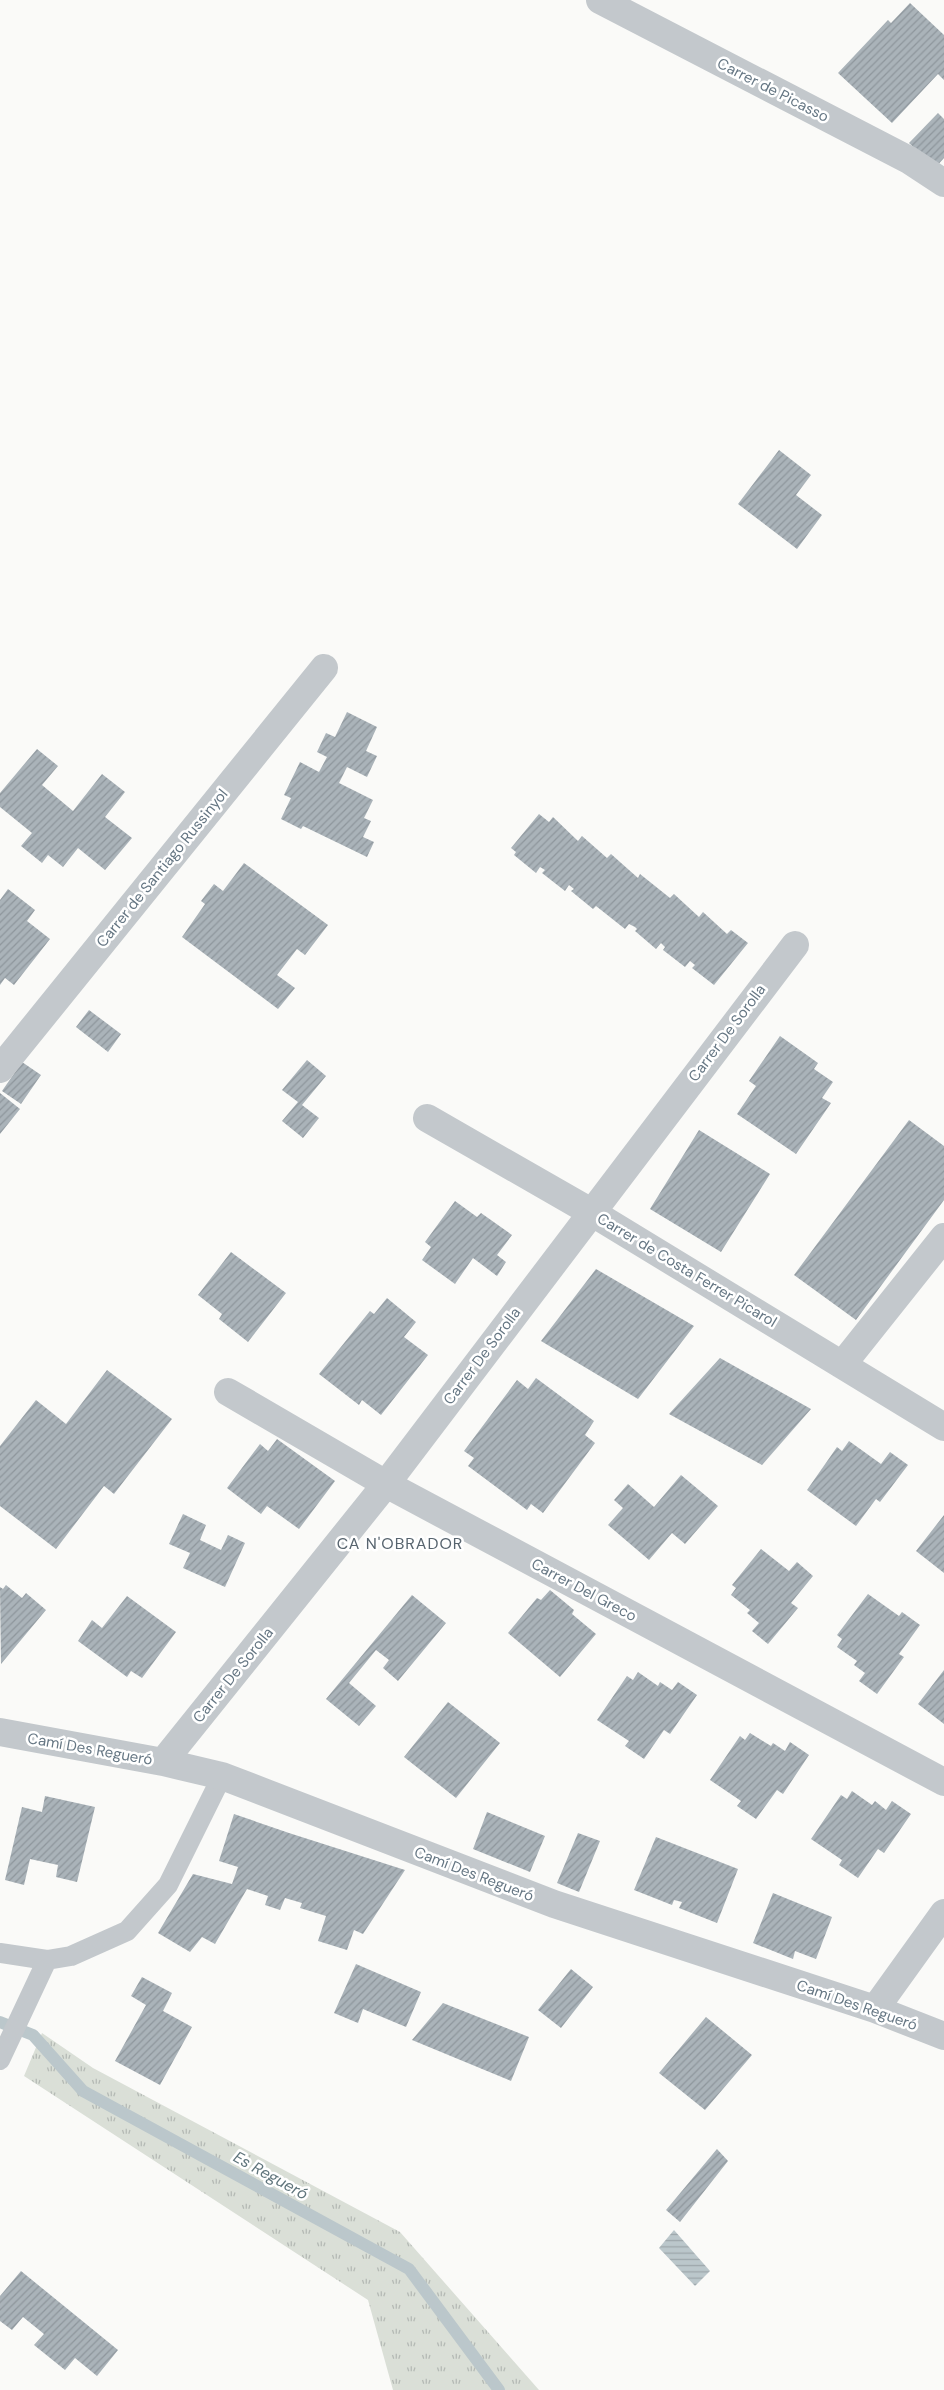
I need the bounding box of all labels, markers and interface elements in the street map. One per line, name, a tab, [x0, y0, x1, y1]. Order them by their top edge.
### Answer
street label: Carrer de Picasso	[714, 53, 832, 127]
street label: Carrer de Santiago Russinyol	[92, 785, 232, 951]
street label: Carrer De Sorolla	[684, 980, 770, 1086]
street label: Carrer de Costa Ferrer Picarol	[593, 1208, 781, 1332]
street label: Carrer De Sorolla	[439, 1303, 525, 1409]
district label: CA N'OBRADOR	[337, 1533, 463, 1554]
street label: Carrer Del Greco	[528, 1554, 640, 1626]
street label: Carrer De Sorolla	[188, 1623, 278, 1727]
street label: Camí Des Regueró	[26, 1728, 154, 1770]
street label: Camí Des Regueró	[411, 1842, 537, 1906]
street label: Camí Des Regueró	[794, 1975, 920, 2035]
water label: Es Regueró	[230, 2146, 312, 2205]

